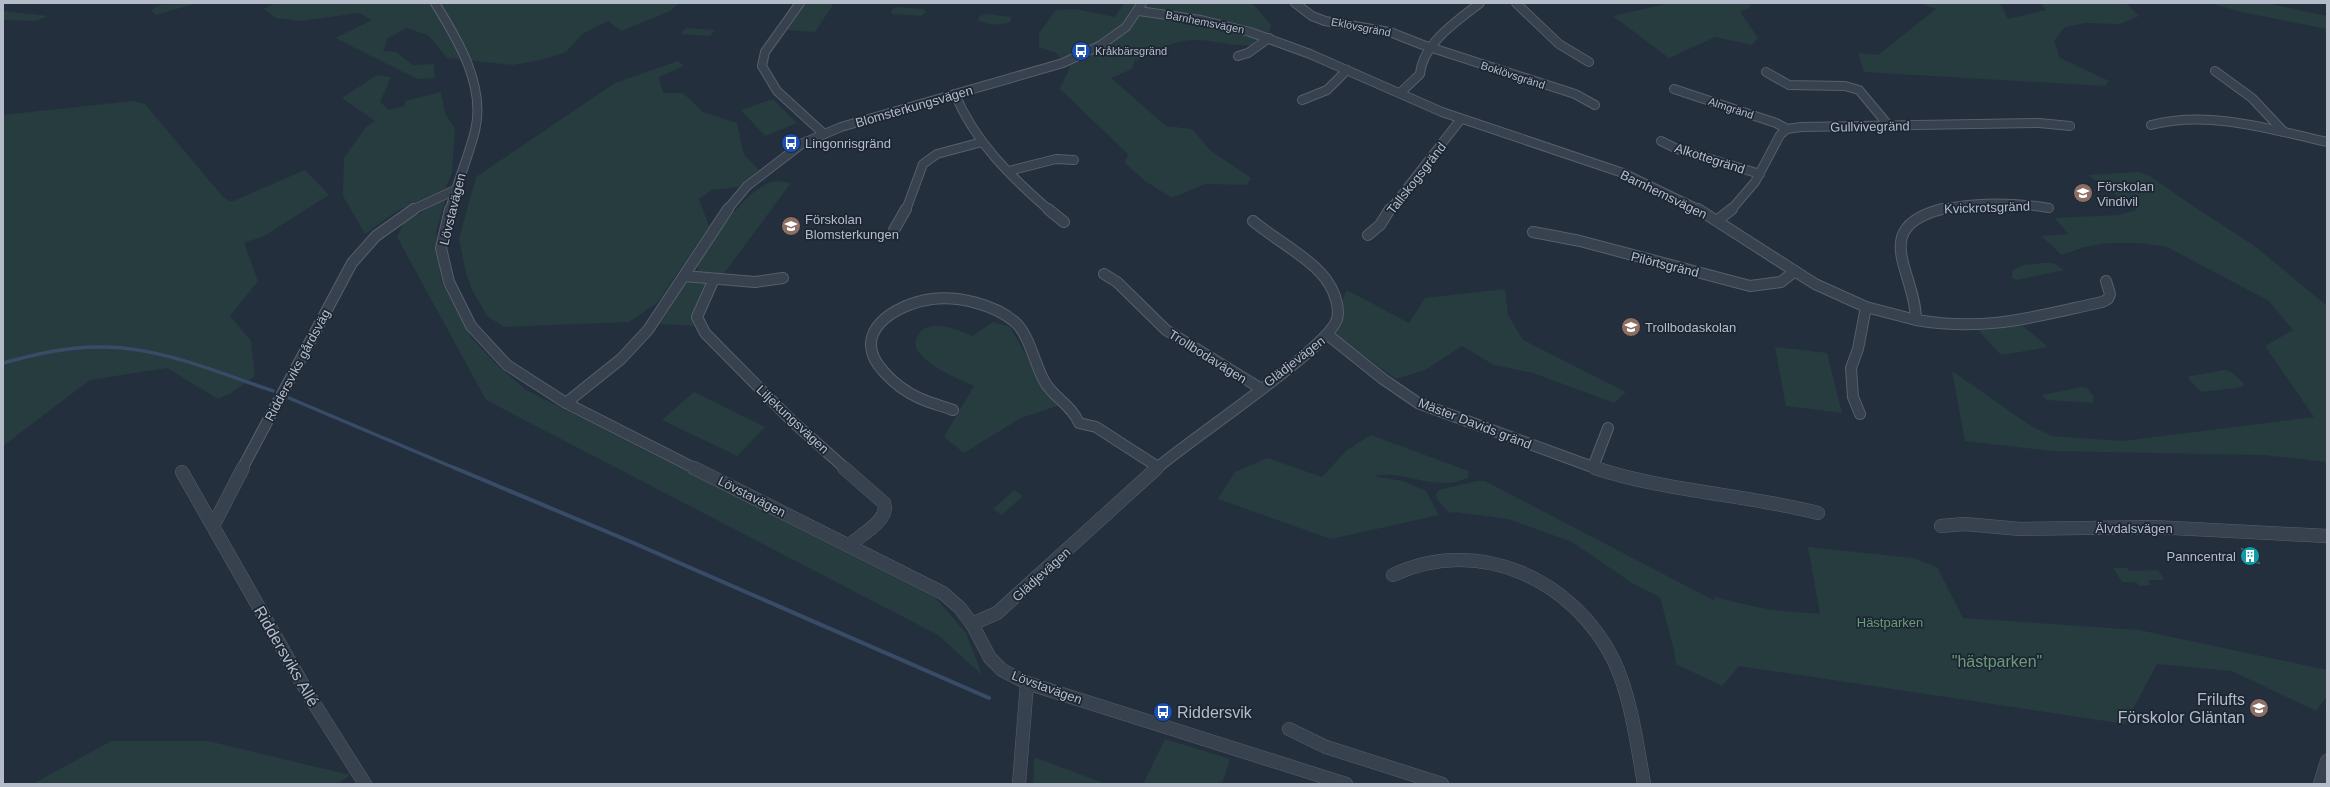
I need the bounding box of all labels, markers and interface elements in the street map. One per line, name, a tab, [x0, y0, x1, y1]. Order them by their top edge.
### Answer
street label: Barnhemsvägen	[1165, 8, 1245, 36]
street label: Eklövsgränd	[1330, 15, 1392, 39]
bus stop icon: Kråkbärsgränd	[1070, 40, 1092, 62]
place label: Kråkbärsgränd	[1095, 45, 1167, 57]
street label: Boklövsgränd	[1479, 59, 1547, 91]
street label: Blomsterkungsvägen	[854, 83, 975, 130]
street label: Almgränd	[1707, 95, 1755, 121]
street label: Gullvivegränd	[1830, 118, 1910, 135]
bus stop icon: Lingonrisgränd	[780, 132, 802, 154]
place label: Lingonrisgränd	[805, 136, 891, 151]
street label: Tallskogsgränd	[1384, 140, 1449, 217]
street label: Alkottegränd	[1673, 140, 1747, 177]
street label: Barnhemsvägen	[1618, 167, 1710, 222]
street label: Lövstavägen	[436, 172, 469, 247]
place label: Förskolan Vindivil	[2097, 179, 2154, 209]
school or university icon: Förskolan Vindivil	[2072, 182, 2094, 204]
street label: Kvickrotsgränd	[1944, 199, 2030, 216]
place label: Förskolan Blomsterkungen	[805, 212, 899, 242]
school or university icon: Förskolan Blomsterkungen	[780, 215, 802, 237]
street label: Pilörtsgränd	[1629, 249, 1700, 280]
street label: Riddersviks gårdsväg	[262, 307, 333, 424]
school or university icon: Trollbodaskolan	[1620, 316, 1642, 338]
place label: Trollbodaskolan	[1645, 320, 1736, 335]
street label: Trollbodavägen	[1166, 326, 1250, 386]
street label: Glädjevägen	[1261, 333, 1328, 390]
street label: Liljekungsvägen	[753, 382, 832, 457]
street label: Mäster Davids gränd	[1416, 395, 1534, 452]
street label: Lövstavägen	[716, 473, 788, 520]
street label: Älvdalsvägen	[2095, 521, 2173, 536]
street label: Glädjevägen	[1009, 544, 1073, 604]
building icon: Panncentral	[2239, 545, 2261, 567]
place label: Panncentral	[2167, 549, 2236, 564]
street label: Riddersviks Allé	[251, 603, 322, 709]
park label: Hästparken	[1857, 615, 1923, 630]
park label: "hästparken"	[1952, 653, 2042, 670]
street label: Lövstavägen	[1010, 668, 1084, 707]
place label: Frilufts Förskolor Gläntan	[2118, 691, 2245, 726]
school or university icon: Frilufts Förskolor Gläntan	[2248, 697, 2270, 719]
bus stop icon: Riddersvik	[1152, 701, 1174, 723]
place label: Riddersvik	[1177, 704, 1253, 721]

